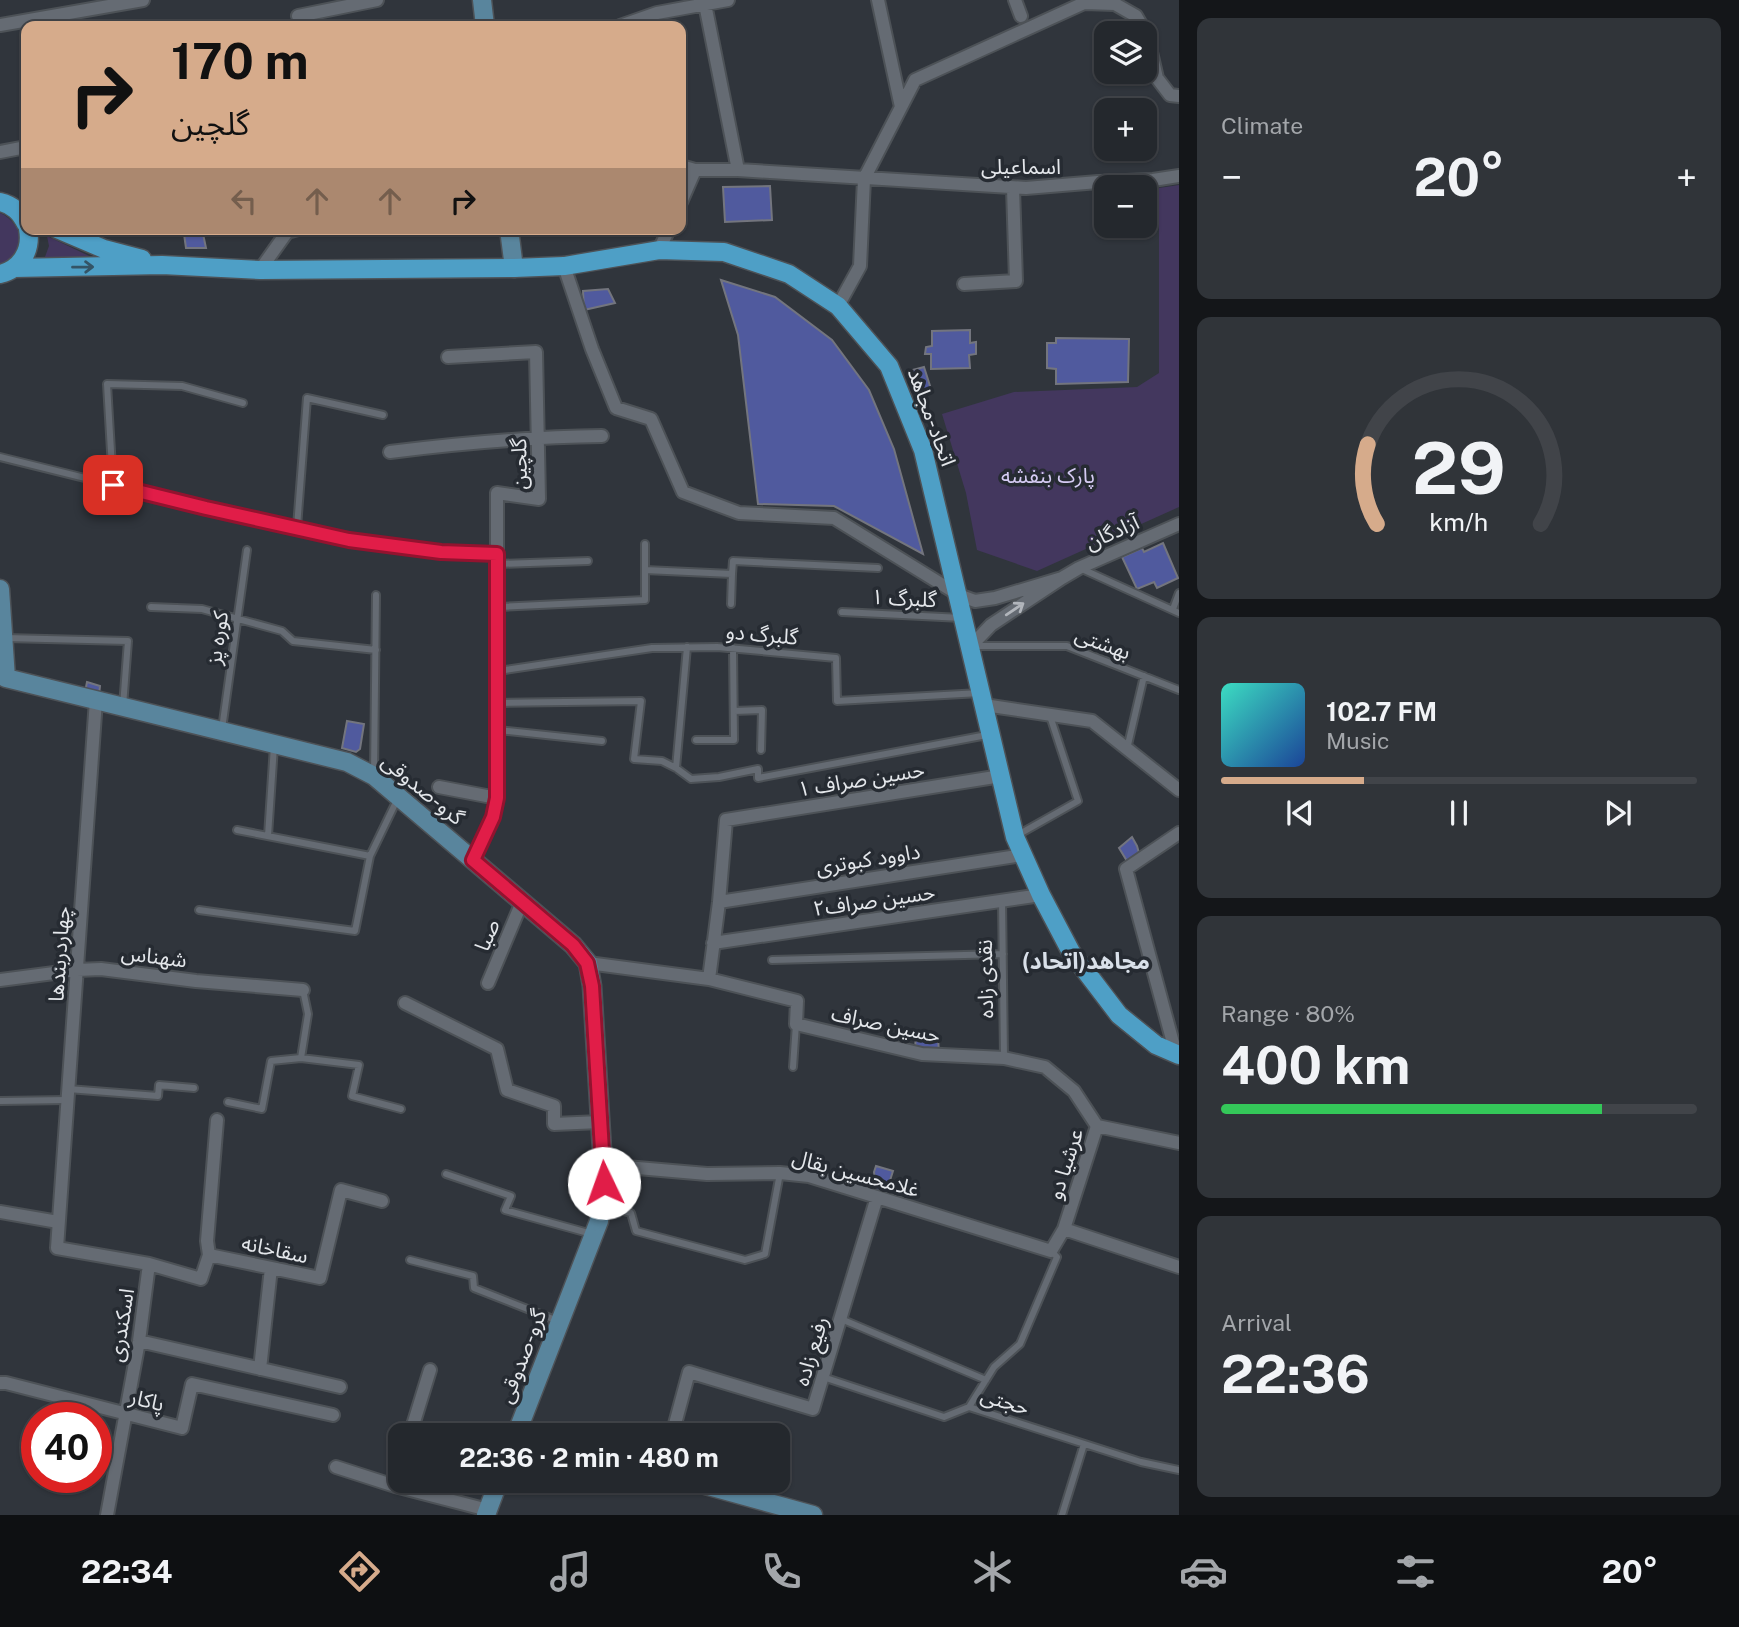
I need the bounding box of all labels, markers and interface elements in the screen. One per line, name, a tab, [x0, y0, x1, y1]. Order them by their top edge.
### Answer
map controls	[1094, 21, 1157, 238]
button: layers	[1094, 21, 1157, 84]
text: 170 m	[171, 32, 309, 90]
icon: right	[56, 49, 147, 140]
button: +	[1094, 98, 1157, 161]
text: گلچین	[171, 105, 249, 142]
text: Climate	[1221, 112, 1303, 139]
text: 20°	[1413, 147, 1505, 208]
street label: اسماعیلی	[981, 154, 1061, 179]
text: −	[1221, 155, 1242, 200]
text: +	[1676, 155, 1697, 200]
button: −	[1094, 175, 1157, 238]
icon: left	[225, 182, 263, 220]
icon: ahead	[298, 182, 336, 220]
icon: ahead	[371, 182, 409, 220]
icon: right	[444, 182, 482, 220]
one-way arrow	[71, 260, 94, 273]
street label: اتحاد-مجاهد	[903, 365, 961, 469]
text: 29	[1412, 426, 1506, 511]
street label: گلچین	[506, 438, 533, 490]
pin	[83, 455, 143, 515]
park label: پارک بنفشه	[1001, 463, 1095, 489]
icon: arrive	[94, 466, 132, 504]
text: km/h	[1430, 507, 1488, 537]
street label: آزادگان	[1081, 509, 1144, 555]
street label: گلبرگ ۱	[871, 584, 938, 612]
one-way arrow	[1004, 602, 1024, 616]
street label: کوره پز	[201, 609, 234, 667]
street label: گلبرگ دو	[725, 618, 800, 650]
street label: بهشتی	[1072, 621, 1134, 665]
text: 102.7 FM	[1326, 696, 1437, 727]
text: Music	[1326, 727, 1390, 754]
street label: گرو-صدوقی	[377, 748, 469, 830]
street label: حسین صراف ۱	[796, 757, 926, 801]
icon: previous	[1281, 794, 1319, 832]
icon: pause	[1440, 794, 1478, 832]
icon: next	[1599, 794, 1637, 832]
street label: داوود کبوتری	[814, 838, 922, 880]
street label: حسین صراف۲	[811, 879, 937, 921]
street label: چهاردربندها	[43, 905, 76, 1003]
street label: صبا	[469, 915, 505, 955]
street label: نقدی زاده	[972, 939, 998, 1019]
street label: شهناس	[120, 940, 188, 972]
district label: مجاهد(اتحاد)	[1022, 947, 1150, 974]
street label: حسین صراف	[829, 1000, 943, 1048]
text: Range · 80%	[1221, 1000, 1355, 1027]
text: 400 km	[1221, 1035, 1410, 1096]
street label: عرشیا دو	[1042, 1125, 1088, 1203]
street label: غلامحسین بقال	[790, 1144, 922, 1202]
position arrow	[567, 1146, 641, 1220]
street label: سقاخانه	[239, 1230, 311, 1268]
street label: اسکندری	[103, 1286, 139, 1364]
street label: گرو-صدوقی	[493, 1305, 551, 1407]
text: Arrival	[1221, 1309, 1292, 1336]
street label: رفیع زاده	[789, 1313, 836, 1390]
text: 22:36	[1221, 1344, 1370, 1405]
street label: حجتی	[978, 1382, 1032, 1420]
street label: پاکار	[126, 1383, 167, 1417]
speed limit sign: 40	[21, 1402, 112, 1493]
text: 22:36 · 2 min · 480 m	[459, 1442, 719, 1473]
icon: directions	[335, 1547, 384, 1596]
icon: music	[546, 1547, 595, 1596]
icon: phone	[757, 1547, 806, 1596]
icon: climate	[968, 1547, 1017, 1596]
icon: car	[1179, 1547, 1228, 1596]
icon: filters	[1391, 1547, 1440, 1596]
text: 22:34	[81, 1553, 173, 1590]
text: 20°	[1602, 1553, 1658, 1590]

